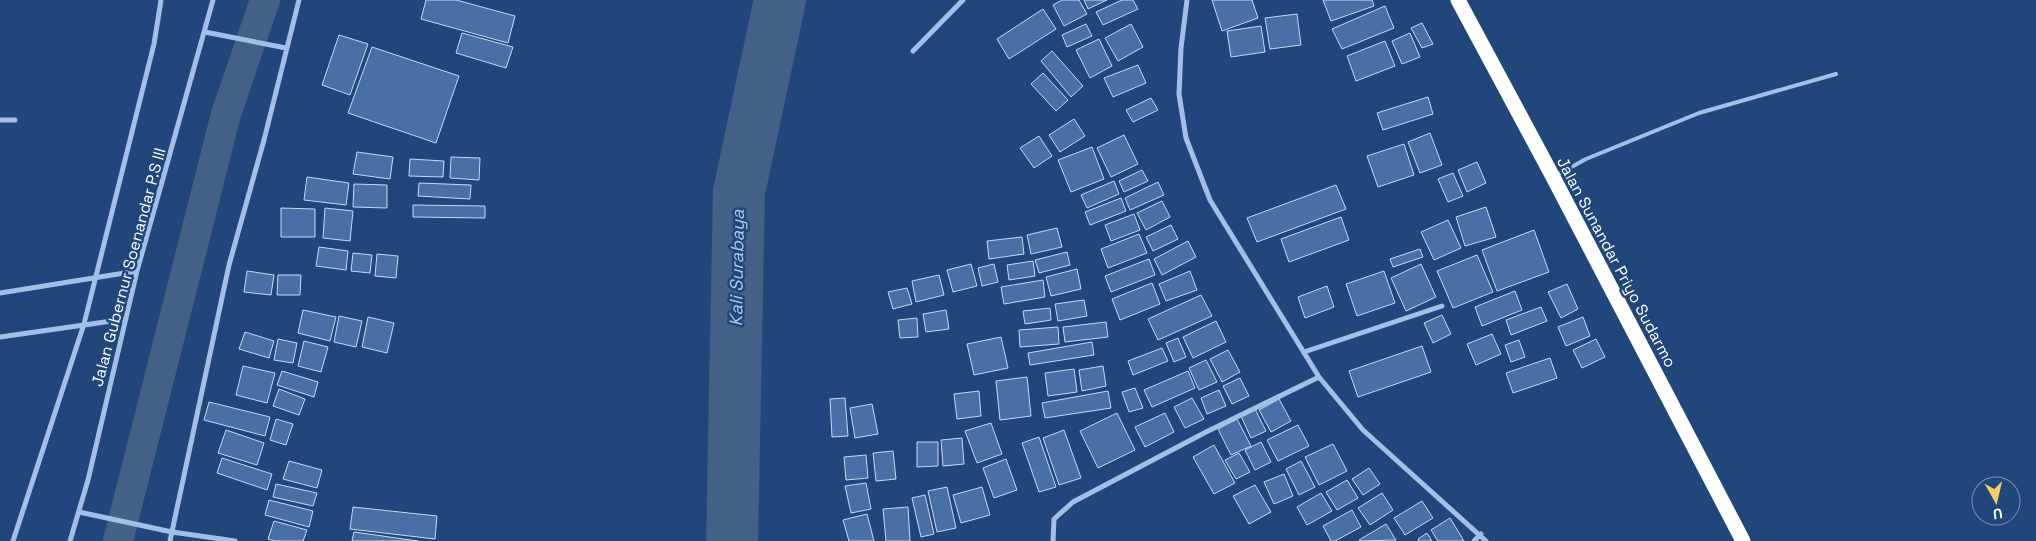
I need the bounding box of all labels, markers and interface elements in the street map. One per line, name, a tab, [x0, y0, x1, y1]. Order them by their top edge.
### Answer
street label: Jalan Gubernur Soenandar P.S III	[86, 145, 170, 389]
street label: Jalan Sunandar Priyo Sudarmo	[1552, 153, 1681, 371]
water label: Kali Surabaya	[724, 209, 749, 327]
north arrow	[1971, 476, 2021, 526]
text: U	[1992, 504, 2004, 523]

